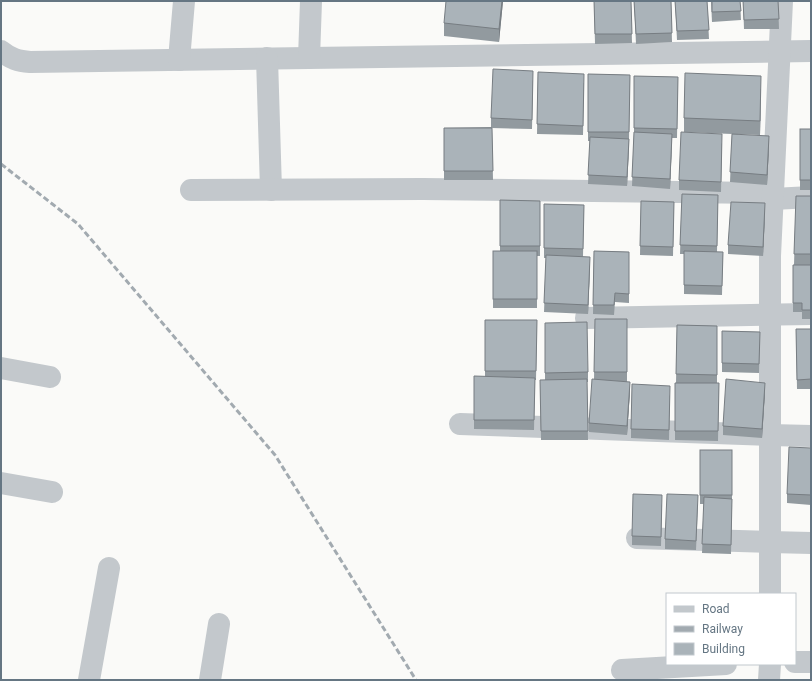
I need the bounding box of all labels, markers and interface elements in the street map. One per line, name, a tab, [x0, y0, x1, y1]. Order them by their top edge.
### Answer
legend	[666, 593, 796, 665]
text: Road	[702, 602, 730, 616]
text: Railway	[702, 622, 743, 636]
text: Building	[702, 642, 745, 656]

